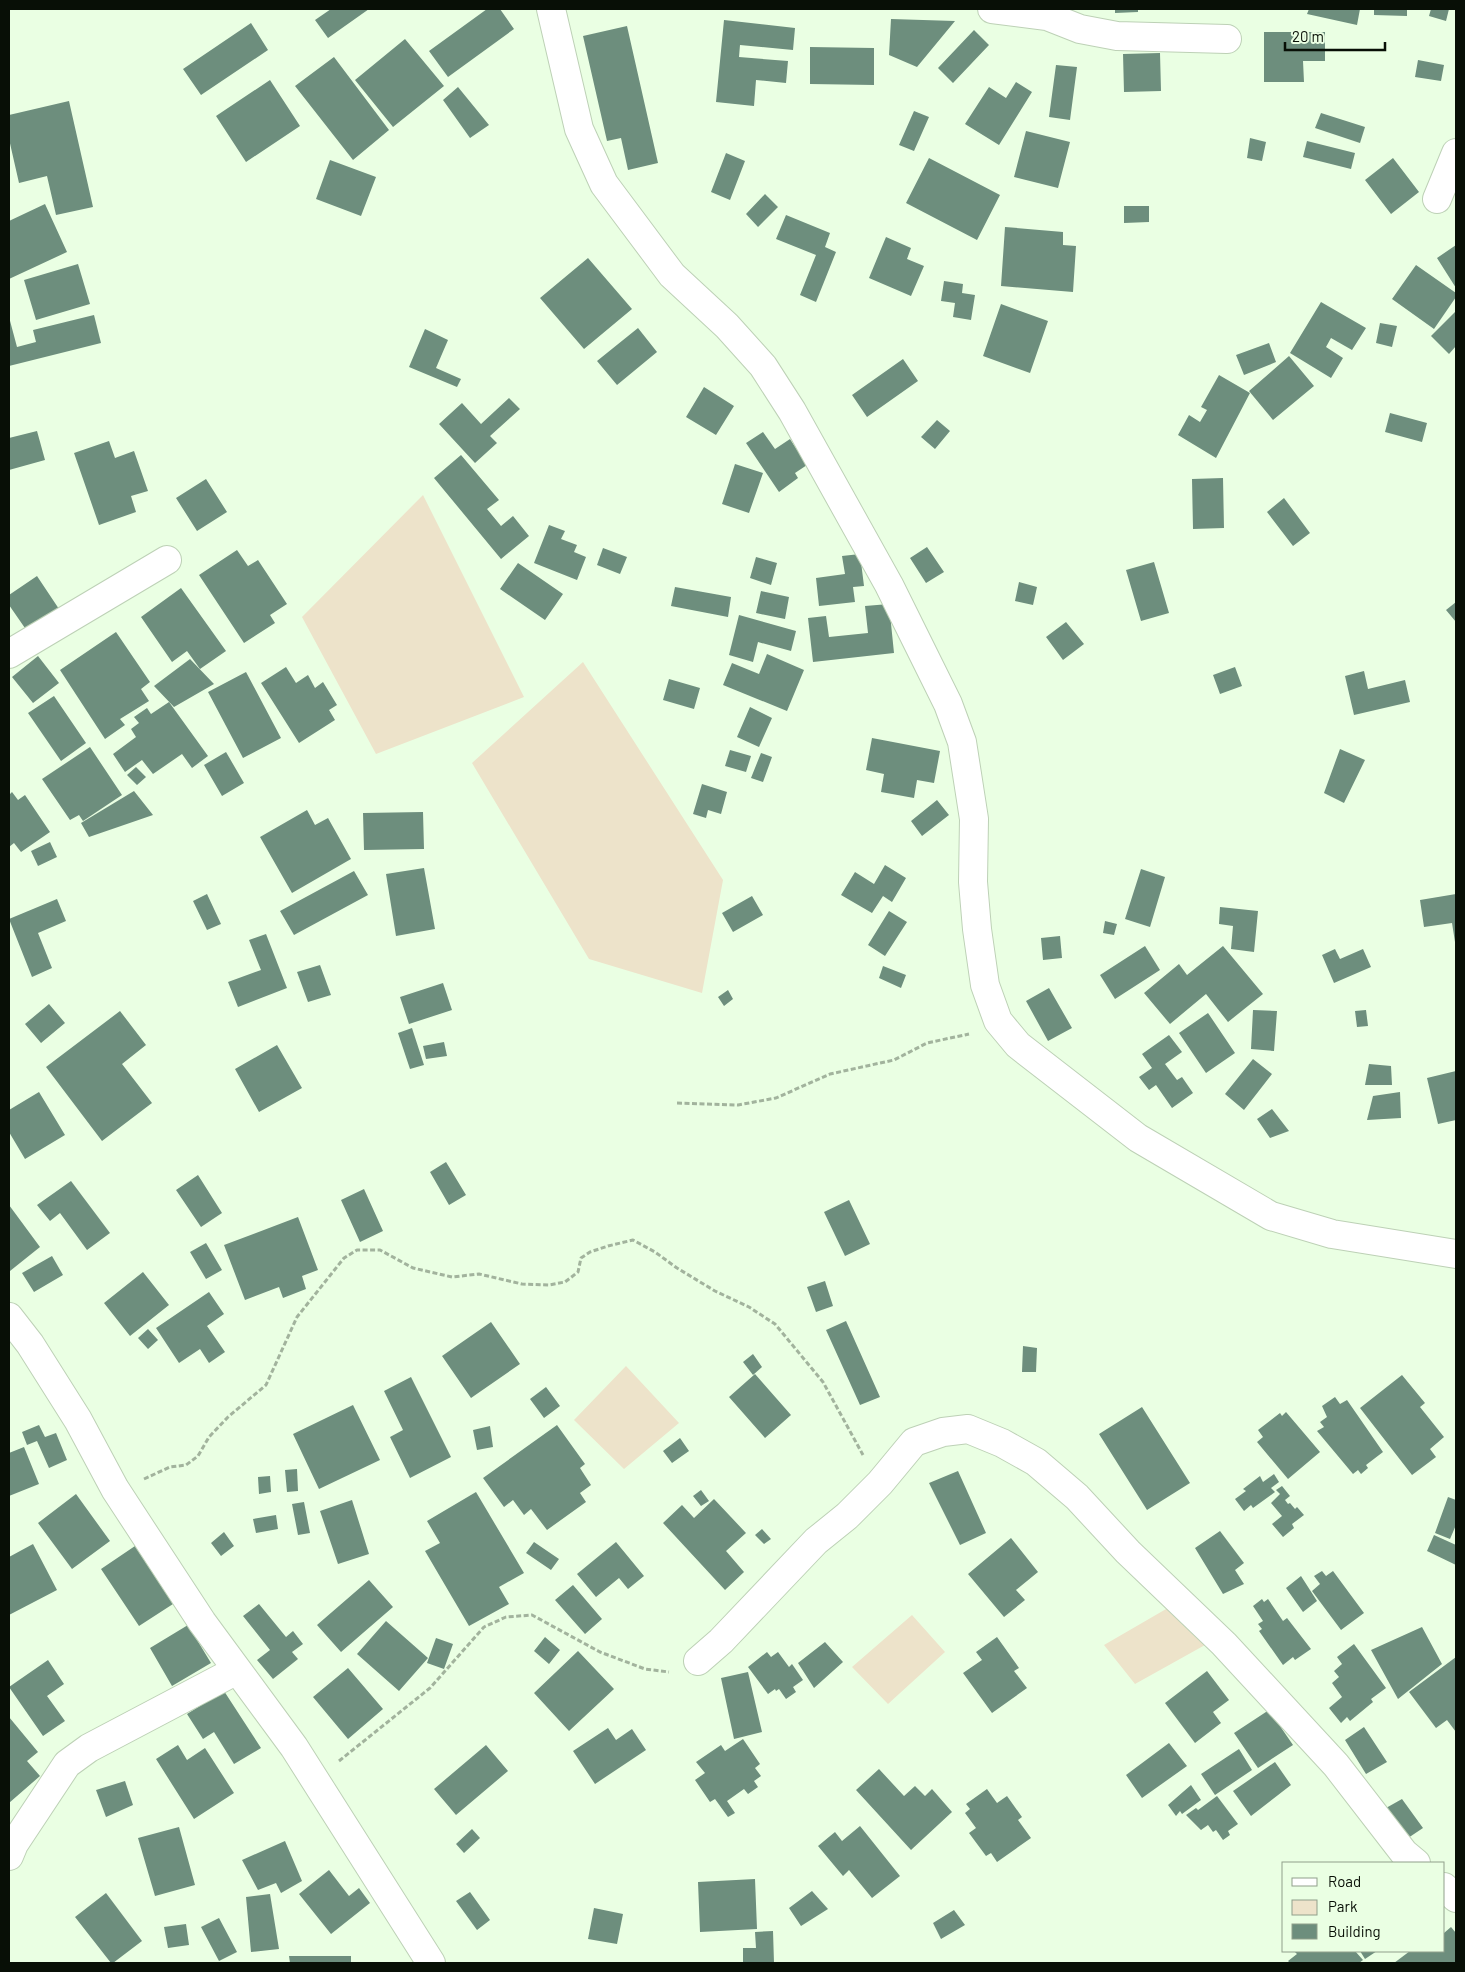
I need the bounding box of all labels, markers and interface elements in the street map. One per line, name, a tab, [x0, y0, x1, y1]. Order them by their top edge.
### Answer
scale bar	[1285, 20, 1385, 52]
text: 20 m	[1292, 27, 1324, 45]
legend	[1282, 1862, 1445, 1952]
text: Road	[1328, 1872, 1361, 1890]
text: Park	[1328, 1897, 1358, 1915]
text: Building	[1328, 1922, 1381, 1940]

